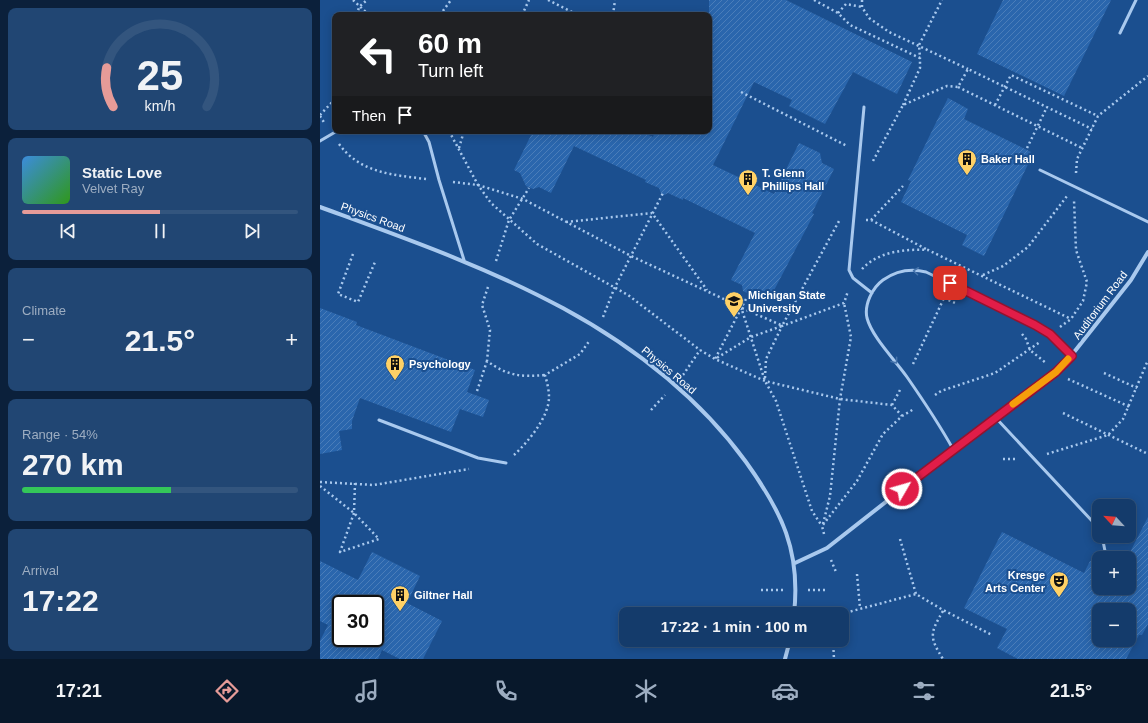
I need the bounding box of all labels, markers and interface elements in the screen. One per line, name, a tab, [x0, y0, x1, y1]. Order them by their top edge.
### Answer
icon: left	[352, 28, 404, 80]
text: 60 m	[418, 28, 482, 59]
text: 25	[137, 52, 183, 99]
text: Turn left	[418, 61, 483, 81]
text: km/h	[145, 98, 176, 114]
icon: arrive	[394, 104, 416, 126]
text: Then	[352, 107, 386, 124]
building icon: Baker Hall	[956, 148, 978, 176]
place label: Baker Hall	[981, 153, 1035, 165]
text: Static Love	[82, 164, 162, 181]
place label: T. Glenn Phillips Hall	[762, 167, 824, 192]
building icon: T. Glenn Phillips Hall	[737, 168, 759, 196]
text: Velvet Ray	[82, 181, 144, 196]
street label: Physics Road	[339, 200, 407, 234]
icon: previous	[57, 220, 79, 242]
icon: pause	[149, 220, 171, 242]
icon: next	[241, 220, 263, 242]
one-way arrow	[913, 266, 919, 275]
pin	[933, 266, 967, 300]
street label: Auditorium Road	[1071, 269, 1129, 341]
icon: arrive	[939, 272, 961, 294]
place label: Michigan State University	[748, 289, 826, 314]
school or university icon: Michigan State University	[723, 290, 745, 318]
text: Climate	[22, 303, 66, 318]
text: 21.5°	[125, 324, 195, 357]
text: −	[22, 327, 35, 352]
text: +	[285, 327, 298, 352]
street label: Physics Road	[639, 344, 699, 396]
building icon: Psychology	[384, 353, 406, 381]
one-way arrow	[890, 356, 897, 363]
place label: Psychology	[409, 358, 472, 370]
text: Range · 54%	[22, 427, 98, 442]
text: 270 km	[22, 448, 124, 481]
position arrow	[881, 468, 923, 510]
north arrow	[1092, 499, 1136, 543]
map controls	[1092, 499, 1136, 647]
button: +	[1092, 551, 1136, 595]
text: Arrival	[22, 563, 59, 578]
place label: Kresge Arts Center	[985, 569, 1046, 594]
theatre icon: Kresge Arts Center	[1048, 570, 1070, 598]
text: 17:22	[22, 584, 99, 617]
building icon: Giltner Hall	[389, 584, 411, 612]
place label: Giltner Hall	[414, 589, 473, 601]
speed limit sign: 30	[332, 595, 384, 647]
button: −	[1092, 603, 1136, 647]
text: 17:22 · 1 min · 100 m	[661, 618, 807, 635]
icon: directions	[213, 677, 241, 705]
icon: music	[353, 677, 381, 705]
icon: phone	[492, 677, 520, 705]
icon: climate	[632, 677, 660, 705]
icon: car	[771, 677, 799, 705]
icon: filters	[910, 677, 938, 705]
text: 17:21	[56, 681, 102, 701]
text: 21.5°	[1050, 681, 1092, 701]

